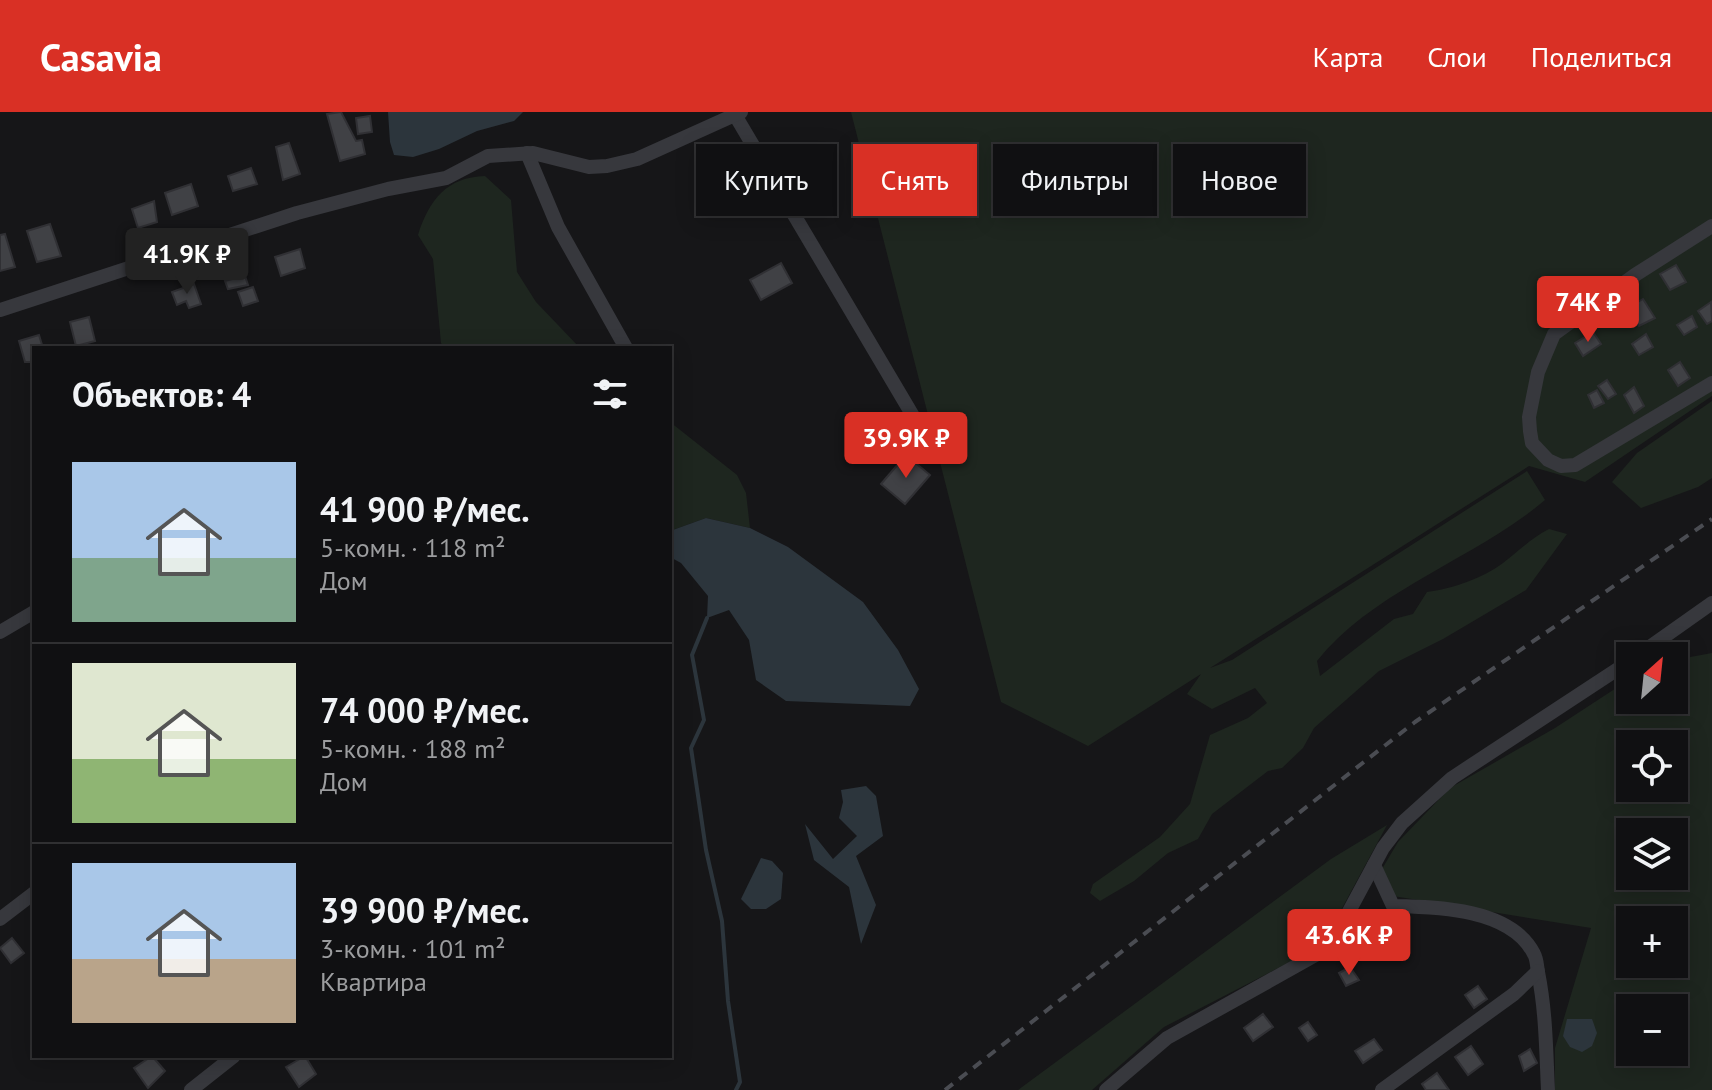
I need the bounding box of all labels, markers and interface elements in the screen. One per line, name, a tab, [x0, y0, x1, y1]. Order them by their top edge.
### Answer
text: Casavia	[40, 32, 162, 81]
text: Карта	[1313, 38, 1383, 75]
text: Слои	[1427, 38, 1487, 75]
text: Поделиться	[1531, 38, 1672, 75]
chip: Купить	[696, 144, 837, 216]
chip: Снять	[853, 144, 977, 216]
chip: Фильтры	[993, 144, 1157, 216]
chip: Новое	[1173, 144, 1306, 216]
pin: 41.9K ₽	[113, 228, 261, 296]
text: 41.9K ₽	[143, 237, 231, 270]
pin: 74K ₽	[1532, 276, 1644, 344]
text: 74K ₽	[1555, 285, 1621, 318]
text: Объектов: 4	[72, 372, 251, 416]
icon: filters	[588, 372, 632, 416]
pin: 39.9K ₽	[832, 412, 980, 480]
text: 39.9K ₽	[862, 421, 950, 454]
text: 41 900 ₽/мес.	[320, 487, 530, 531]
icon: home	[136, 494, 232, 590]
text: 5-комн. · 118 m²	[320, 531, 506, 564]
text: Дом	[320, 564, 368, 597]
north arrow	[1616, 642, 1688, 714]
map controls	[1616, 642, 1688, 1066]
text: 74 000 ₽/мес.	[320, 688, 530, 732]
icon: home	[136, 695, 232, 791]
button: locate	[1616, 730, 1688, 802]
text: 5-комн. · 188 m²	[320, 732, 506, 765]
text: Дом	[320, 765, 368, 798]
button: layers	[1616, 818, 1688, 890]
text: 39 900 ₽/мес.	[320, 888, 530, 932]
icon: home	[136, 895, 232, 991]
button: +	[1616, 906, 1688, 978]
pin: 43.6K ₽	[1275, 909, 1423, 977]
text: 43.6K ₽	[1305, 918, 1393, 951]
text: 3-комн. · 101 m²	[320, 932, 506, 965]
text: Квартира	[320, 965, 427, 998]
button: −	[1616, 994, 1688, 1066]

